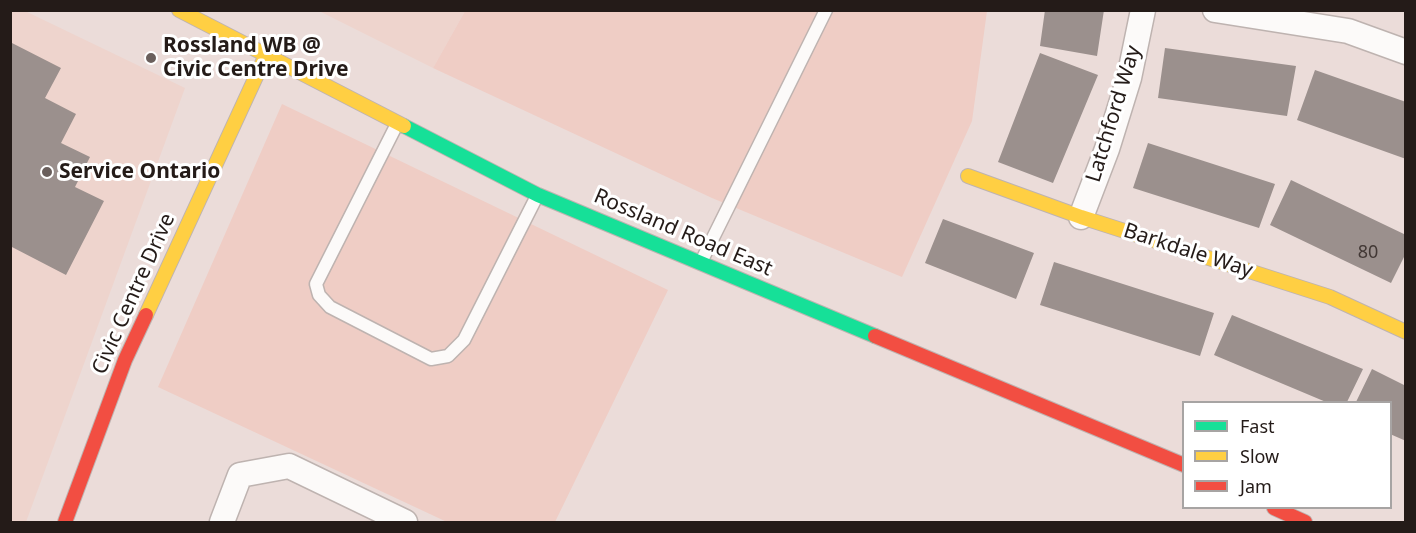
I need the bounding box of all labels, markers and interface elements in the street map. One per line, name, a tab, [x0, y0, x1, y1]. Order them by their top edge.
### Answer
place label: Rossland WB @ Civic Centre Drive	[163, 33, 349, 83]
street label: Latchford Way	[1081, 43, 1147, 185]
marker: Rossland WB @ Civic Centre Drive	[144, 51, 158, 65]
place label: Service Ontario	[59, 159, 220, 185]
marker: Service Ontario	[40, 165, 54, 179]
street label: Rossland Road East	[590, 184, 776, 282]
street label: Civic Centre Drive	[87, 210, 181, 378]
street label: Barkdale Way	[1120, 218, 1256, 284]
house number: 80	[1358, 242, 1378, 264]
legend	[1182, 401, 1392, 509]
text: Fast	[1240, 414, 1275, 438]
text: Slow	[1240, 444, 1279, 468]
text: Jam	[1240, 474, 1272, 498]

